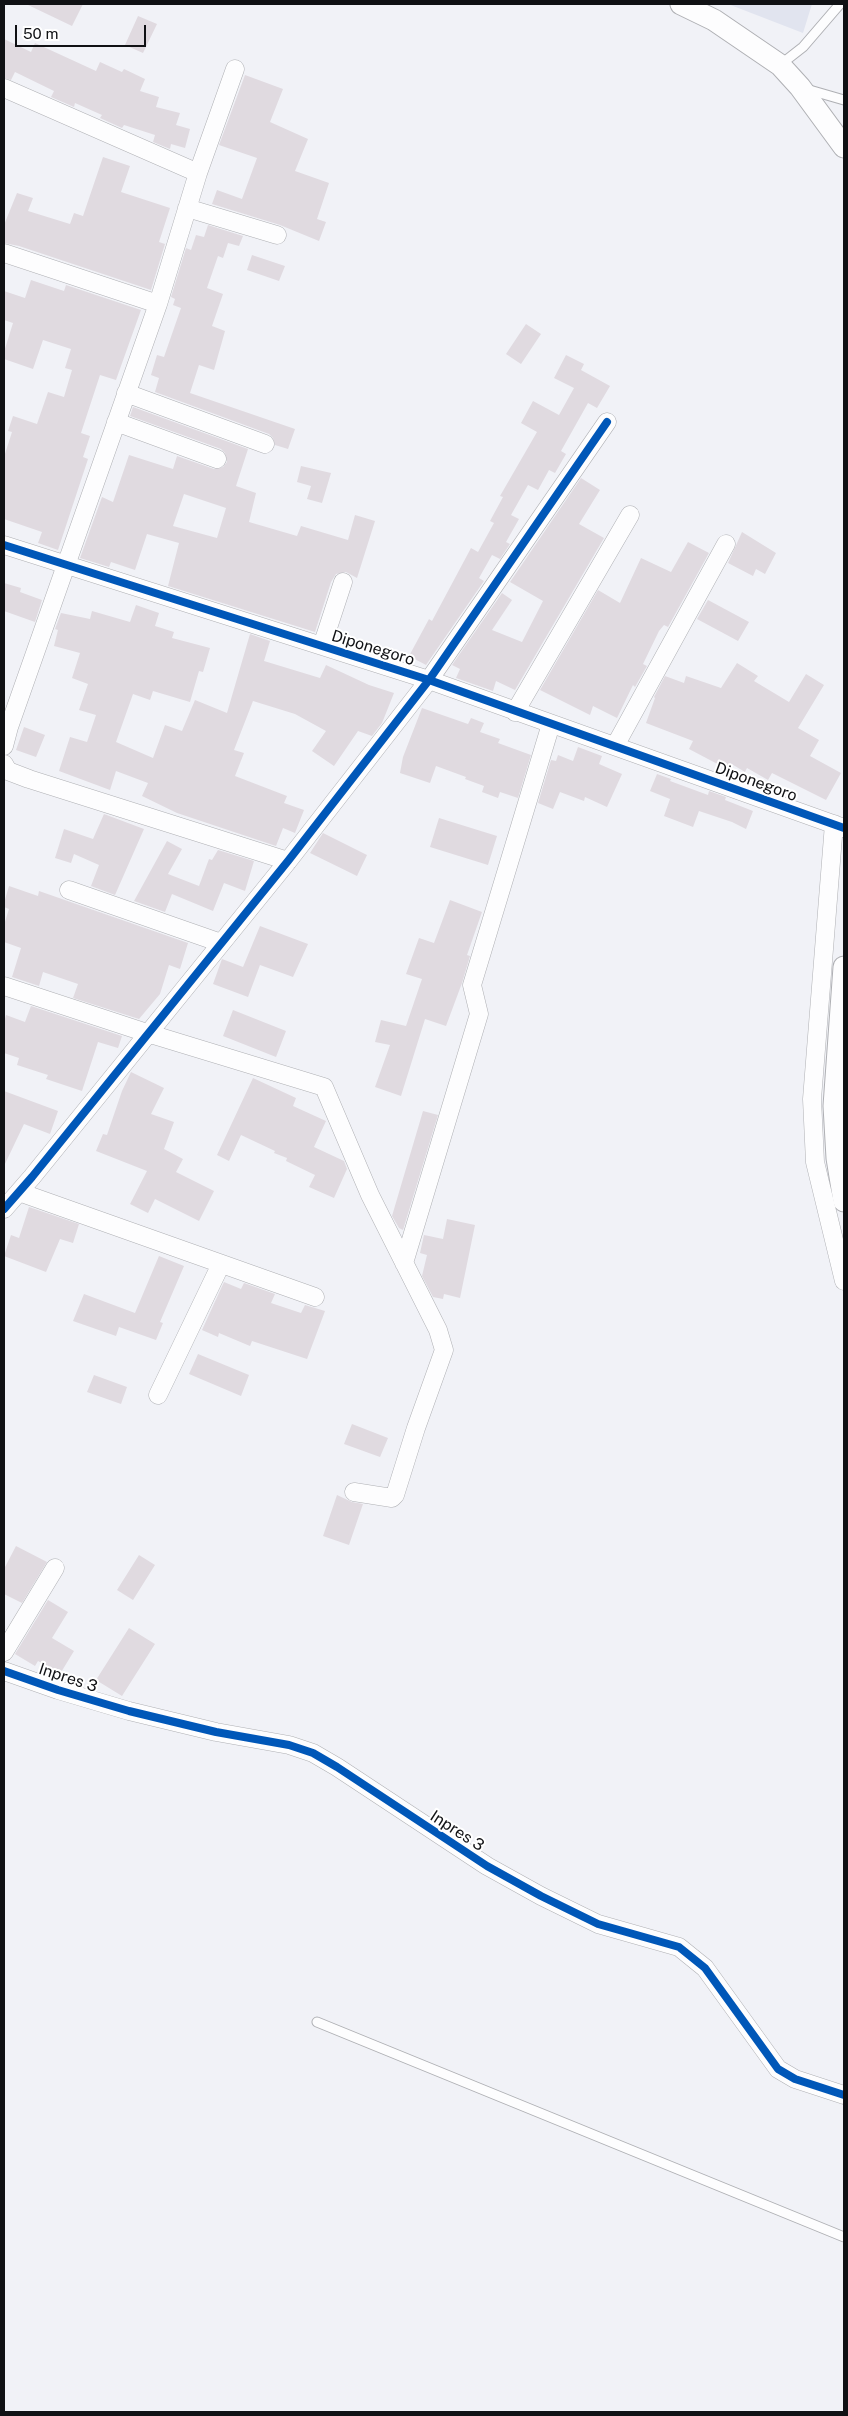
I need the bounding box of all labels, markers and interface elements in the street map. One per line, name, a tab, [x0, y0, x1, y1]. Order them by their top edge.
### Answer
scale bar	[18, 15, 149, 47]
text: 50 m	[23, 25, 58, 42]
street label: Diponegoro	[329, 626, 417, 670]
street label: Diponegoro	[712, 758, 800, 806]
street label: Inpres 3	[36, 1660, 100, 1696]
street label: Inpres 3	[426, 1806, 488, 1856]

